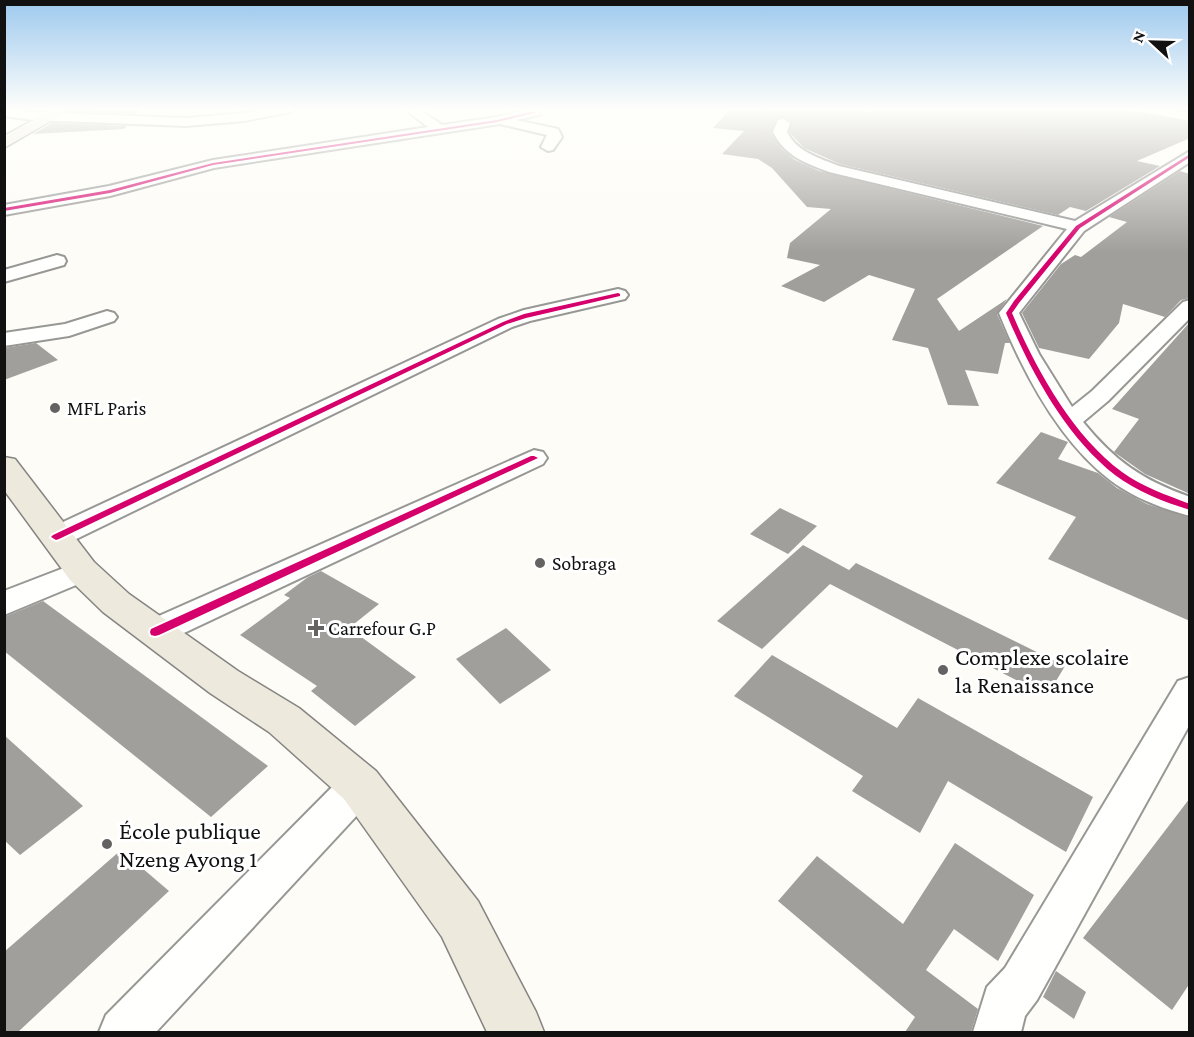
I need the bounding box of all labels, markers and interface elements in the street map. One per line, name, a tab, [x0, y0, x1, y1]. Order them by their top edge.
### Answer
north arrow	[1122, 12, 1182, 72]
text: N	[1129, 28, 1149, 45]
place label: MFL Paris	[67, 397, 147, 419]
marker: MFL Paris	[48, 401, 62, 415]
place label: Sobraga	[552, 552, 616, 575]
marker: Sobraga	[533, 556, 547, 570]
place label: Carrefour G.P	[328, 617, 436, 639]
marker: Carrefour G.P	[309, 621, 323, 635]
place label: Complexe scolaire la Renaissance	[955, 643, 1129, 698]
marker: Complexe scolaire la Renaissance	[936, 663, 950, 677]
place label: École publique Nzeng Ayong 1	[119, 817, 261, 872]
marker: École publique Nzeng Ayong 1	[100, 837, 114, 851]

